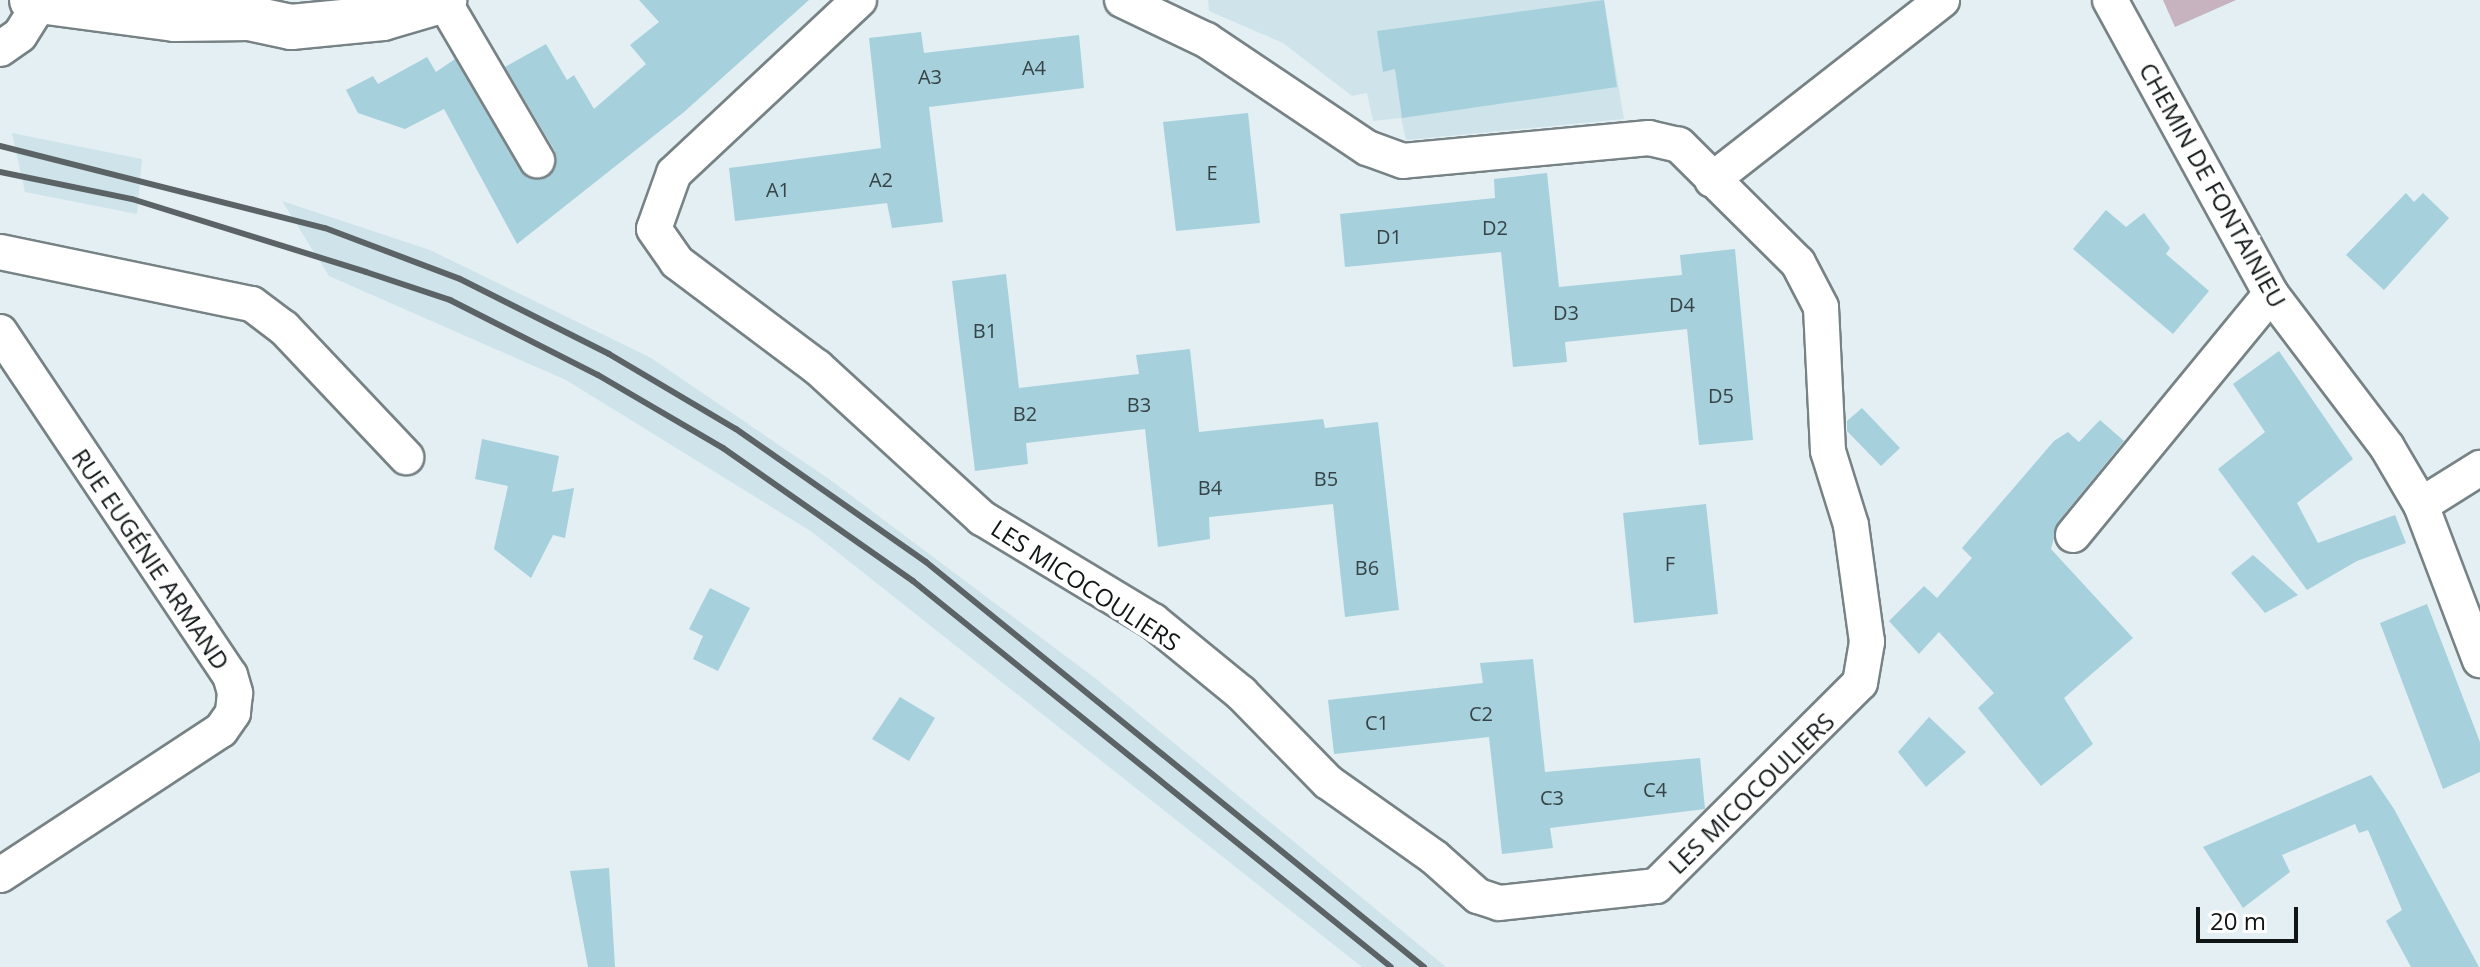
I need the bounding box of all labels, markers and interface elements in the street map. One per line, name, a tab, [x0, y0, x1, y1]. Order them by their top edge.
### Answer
house number: A4	[1022, 55, 1046, 79]
street label: CHEMIN DE FONTAINIEU	[2134, 58, 2292, 312]
house number: A3	[918, 64, 942, 88]
house number: E	[1206, 160, 1218, 184]
house number: A2	[869, 167, 893, 191]
house number: A1	[766, 177, 790, 201]
house number: D2	[1482, 215, 1508, 239]
house number: D1	[1376, 224, 1402, 248]
house number: D4	[1669, 292, 1695, 316]
house number: D3	[1553, 300, 1579, 324]
house number: B1	[973, 318, 997, 342]
house number: D5	[1708, 383, 1734, 407]
house number: B3	[1127, 392, 1151, 416]
house number: B2	[1013, 401, 1037, 425]
street label: RUE EUGÉNIE ARMAND	[66, 443, 236, 675]
house number: B5	[1314, 466, 1338, 490]
house number: B4	[1198, 475, 1222, 499]
street label: LES MICOCOULIERS	[986, 513, 1186, 657]
house number: F	[1665, 551, 1675, 575]
house number: B6	[1355, 555, 1379, 579]
house number: C2	[1469, 701, 1493, 725]
street label: LES MICOCOULIERS	[1662, 707, 1840, 879]
house number: C1	[1365, 710, 1389, 734]
house number: C4	[1643, 777, 1667, 801]
house number: C3	[1540, 785, 1564, 809]
scale bar	[2200, 891, 2302, 941]
text: 20 m	[2210, 904, 2266, 937]

